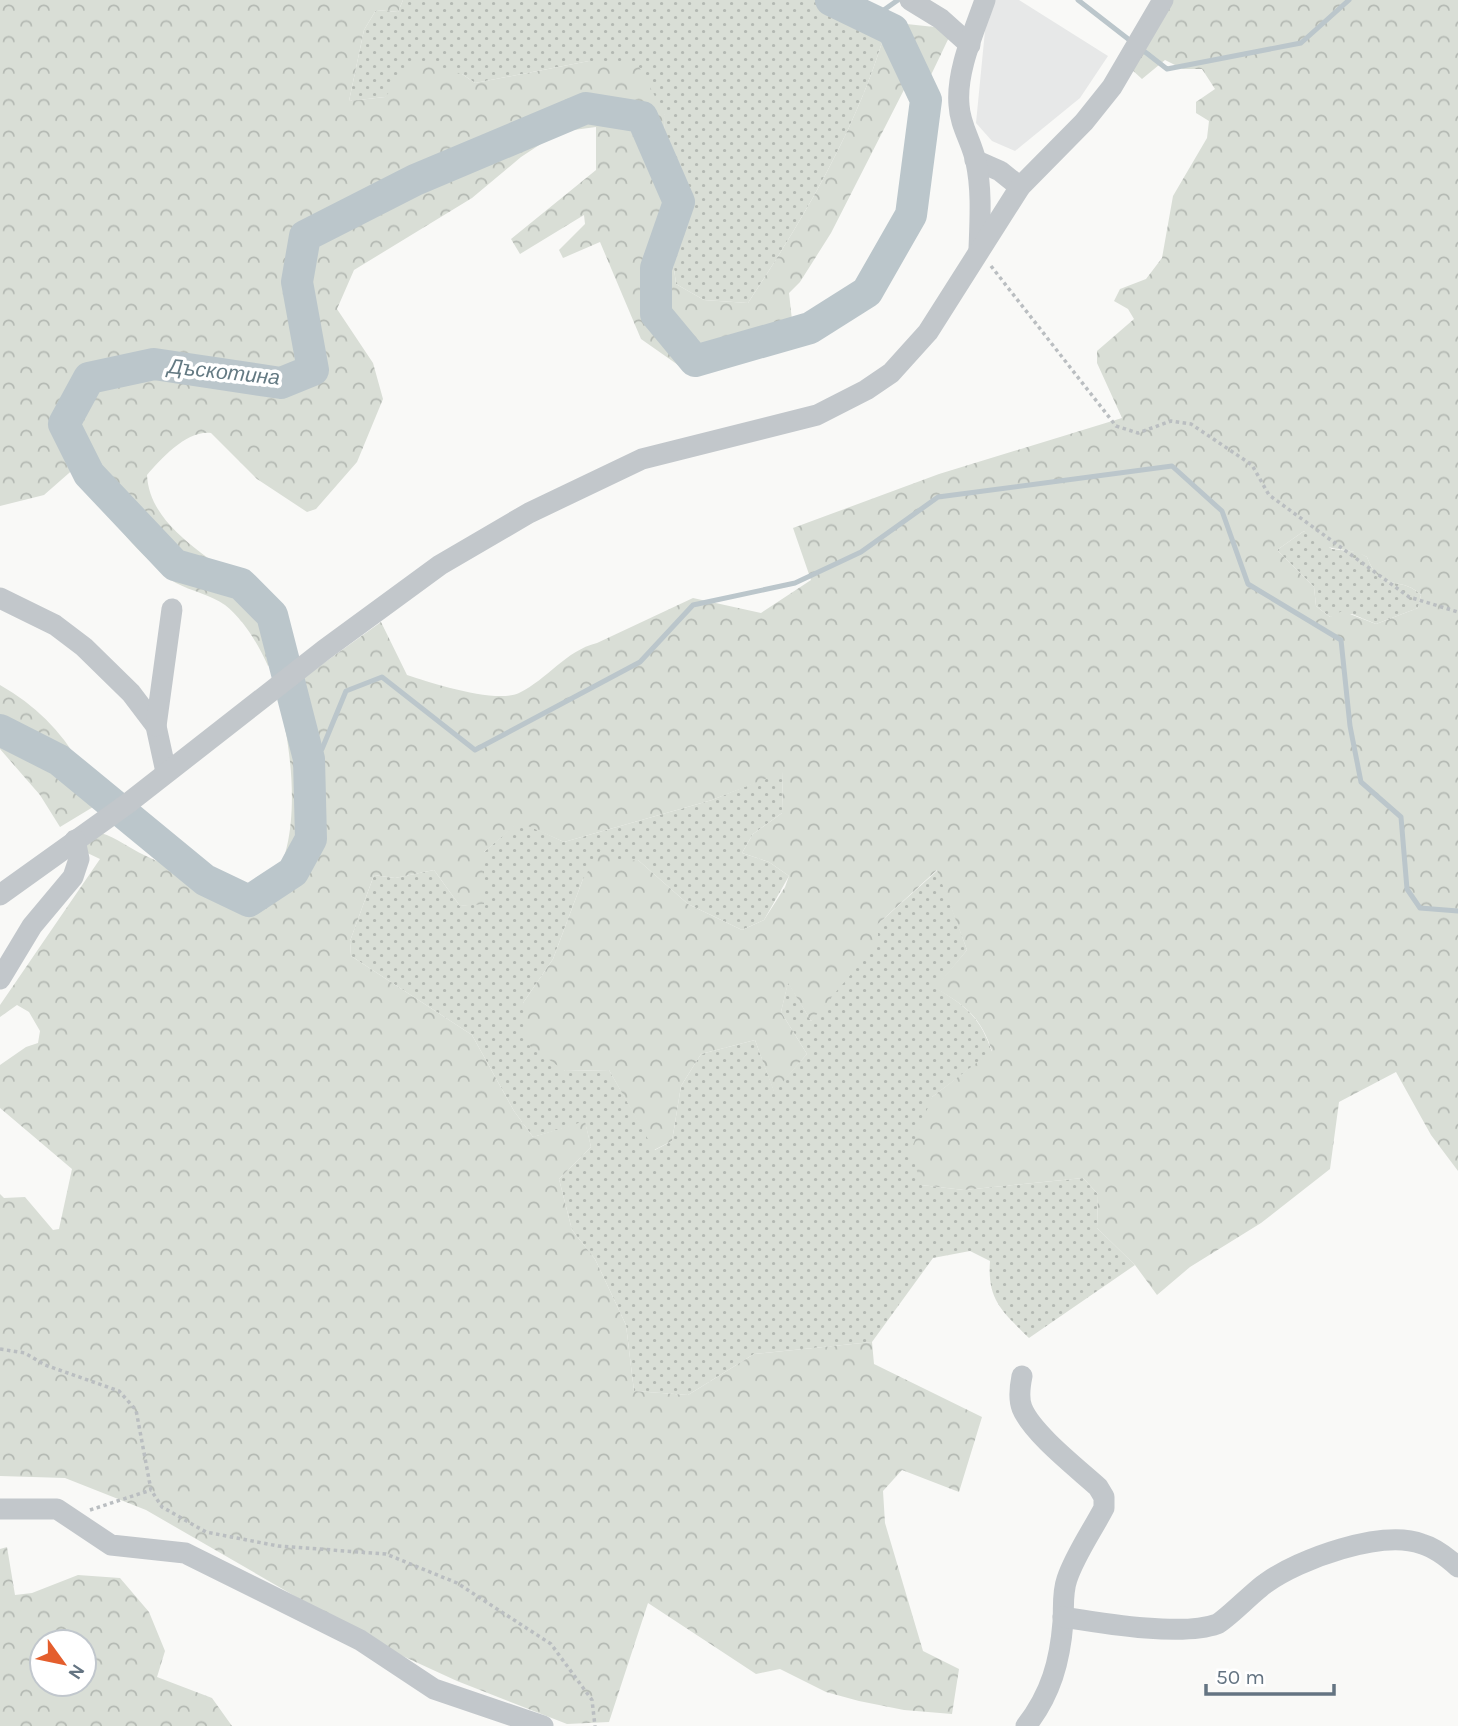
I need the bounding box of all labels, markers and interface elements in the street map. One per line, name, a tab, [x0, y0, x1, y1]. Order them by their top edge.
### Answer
water label: Дъскотина	[165, 354, 281, 390]
north arrow	[28, 1628, 98, 1698]
scale bar	[1206, 1652, 1334, 1696]
text: N	[63, 1660, 89, 1683]
text: 50 m	[1216, 1665, 1265, 1689]

